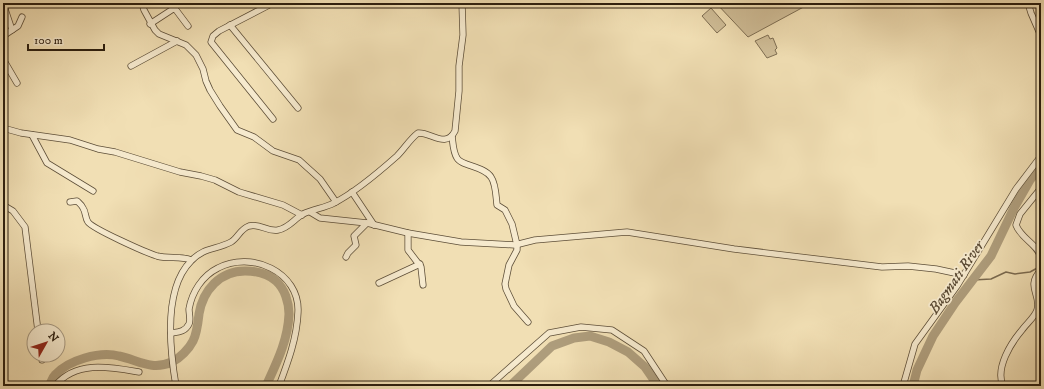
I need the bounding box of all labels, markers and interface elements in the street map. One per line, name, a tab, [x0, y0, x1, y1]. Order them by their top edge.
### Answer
scale bar	[28, 26, 104, 52]
text: 100 m	[34, 33, 63, 48]
water label: Bagmati River	[924, 236, 989, 318]
north arrow	[26, 323, 66, 363]
text: N	[45, 329, 61, 345]

